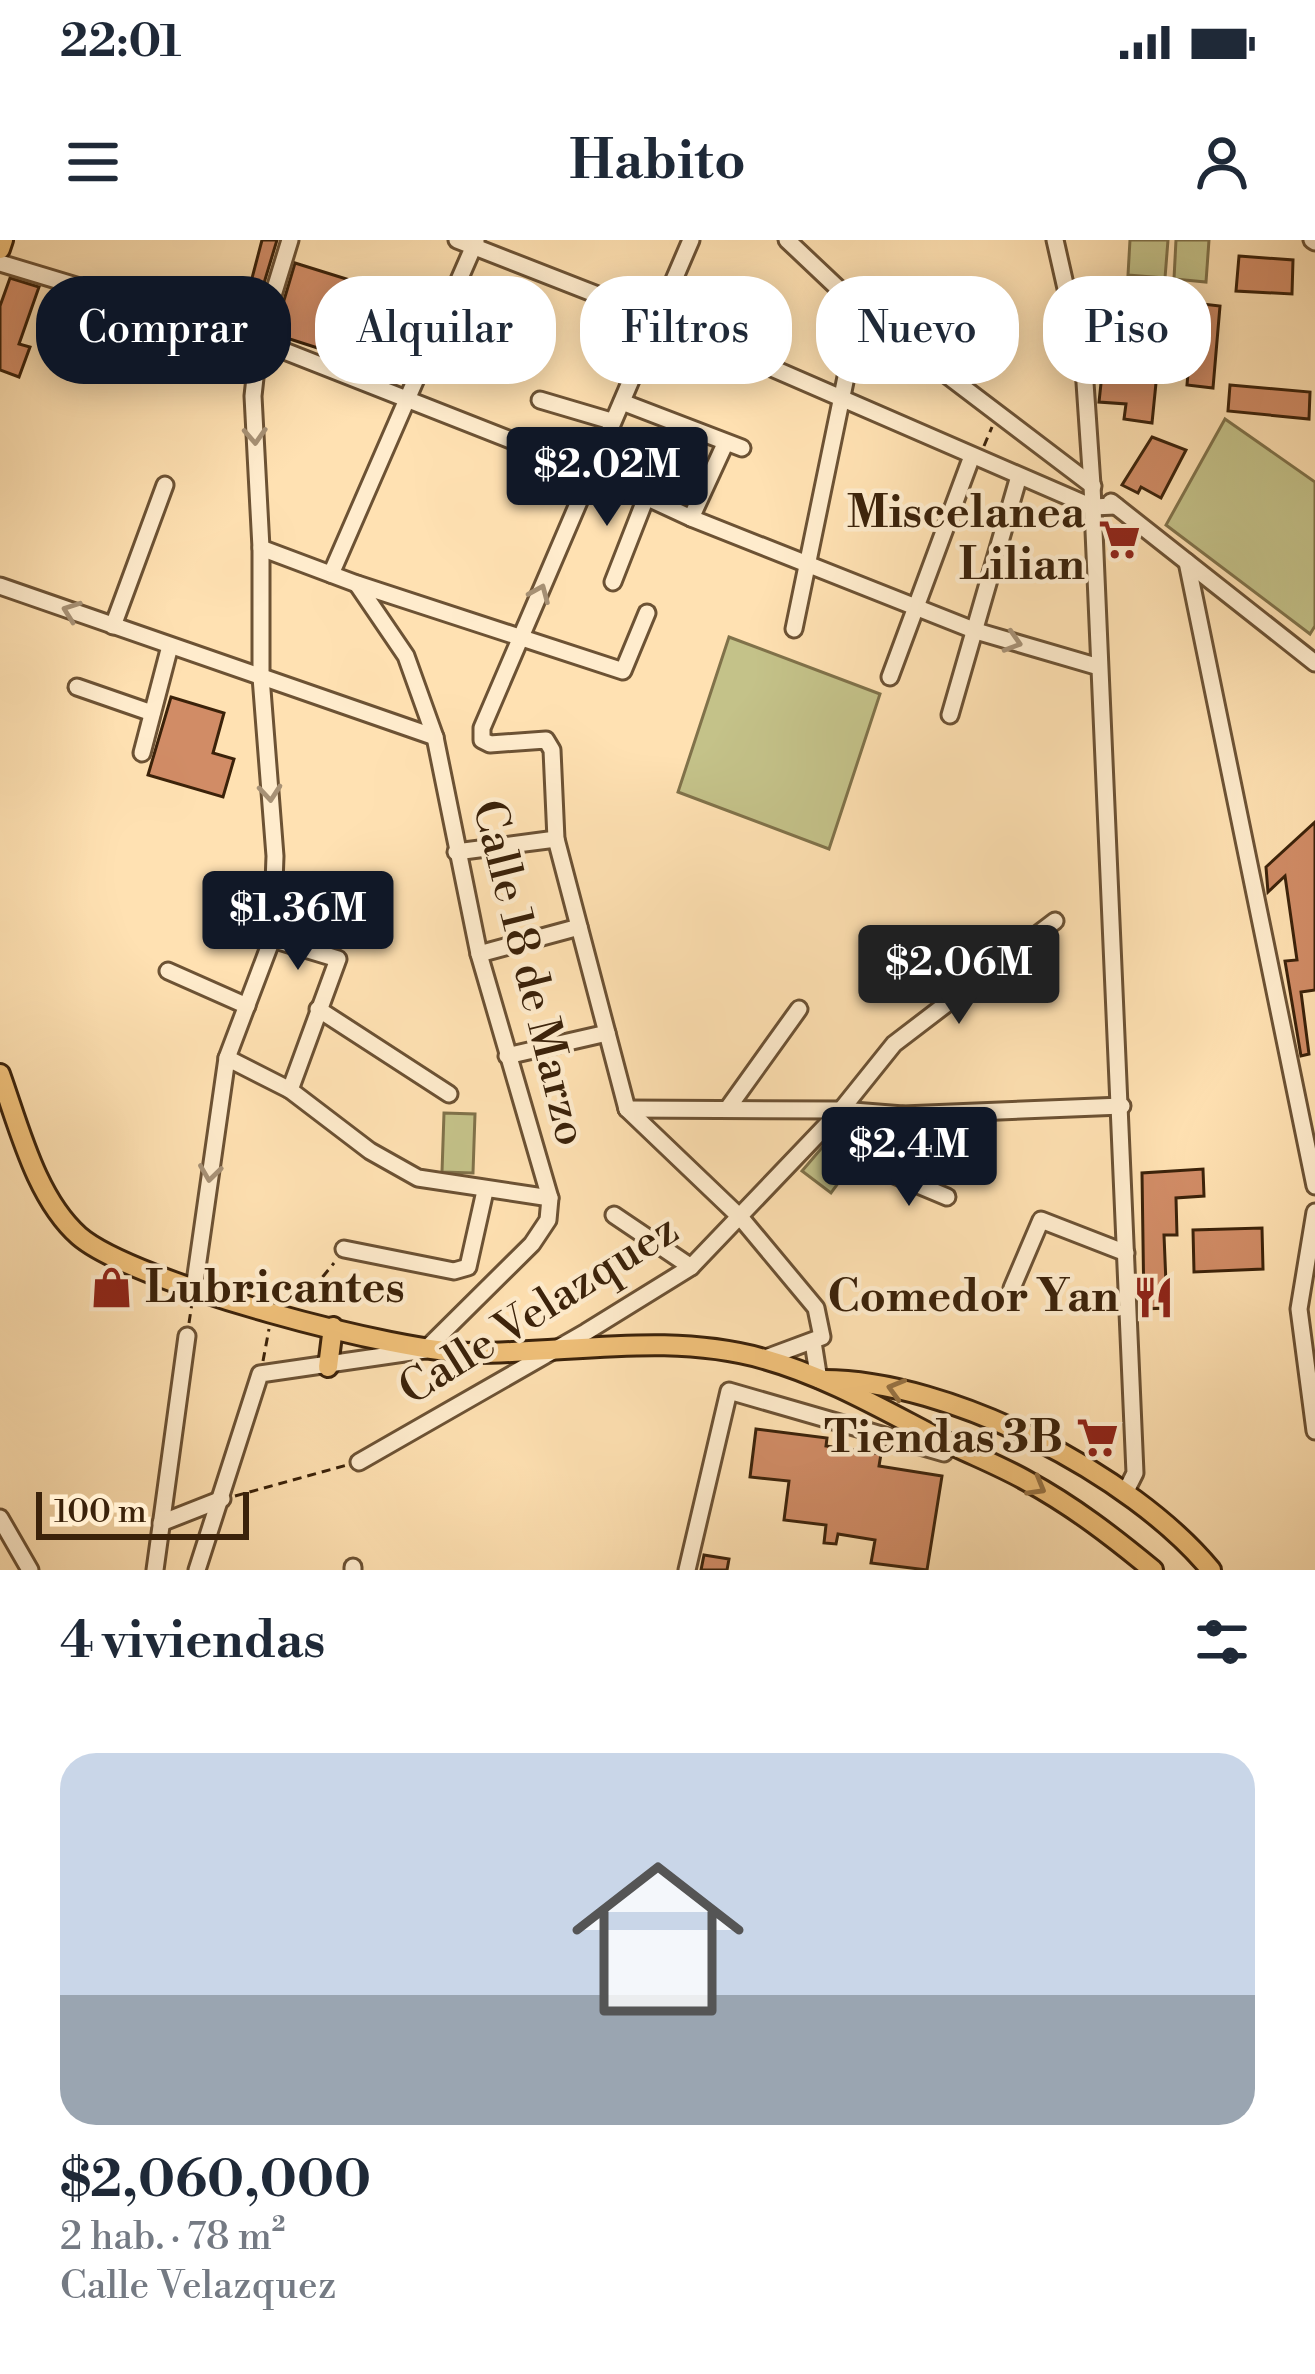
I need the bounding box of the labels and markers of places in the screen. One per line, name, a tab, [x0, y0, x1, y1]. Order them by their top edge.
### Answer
pin: $2.02M	[509, 427, 705, 529]
place label: Miscelanea Lilian	[847, 485, 1086, 594]
supermarket icon: Miscelanea Lilian	[1096, 516, 1142, 562]
pin: $1.36M	[200, 871, 396, 973]
pin: $2.06M	[861, 925, 1057, 1027]
pin: $2.4M	[825, 1107, 993, 1209]
place label: Lubricantes	[145, 1260, 405, 1317]
shop icon: Lubricantes	[88, 1265, 134, 1311]
place label: Comedor Yan	[827, 1269, 1119, 1326]
restaurant icon: Comedor Yan	[1130, 1274, 1176, 1320]
place label: Tiendas 3B	[824, 1410, 1063, 1467]
supermarket icon: Tiendas 3B	[1074, 1415, 1120, 1461]

